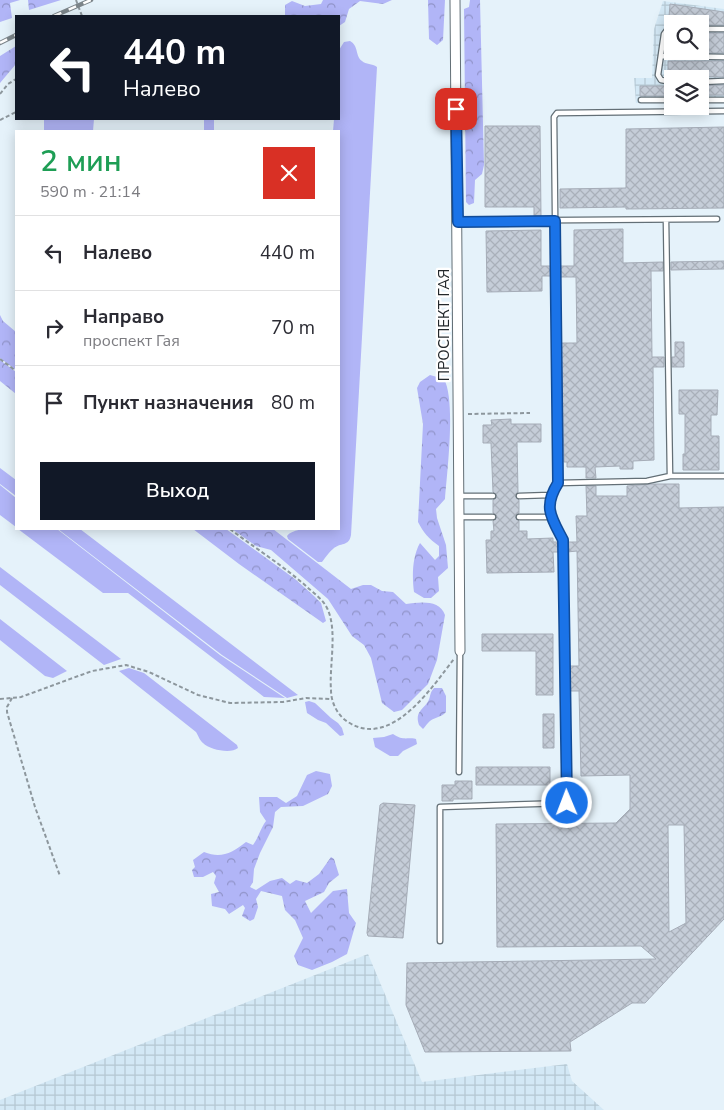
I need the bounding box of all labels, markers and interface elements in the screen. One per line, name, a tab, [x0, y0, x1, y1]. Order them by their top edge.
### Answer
map controls	[664, 15, 709, 115]
button: search	[664, 15, 709, 60]
text: 440 m	[123, 29, 226, 76]
icon: left	[40, 35, 105, 100]
button: layers	[664, 70, 709, 115]
text: Налево	[123, 74, 201, 104]
pin	[435, 88, 477, 130]
icon: arrive	[442, 95, 470, 123]
text: 2 мин	[40, 141, 122, 182]
button: close	[263, 147, 315, 199]
text: 590 m · 21:14	[40, 181, 141, 203]
icon: left	[40, 239, 68, 267]
text: Налево	[83, 240, 152, 266]
text: 440 m	[260, 240, 315, 266]
street label: ПРОСПЕКТ ГАЯ	[434, 269, 454, 381]
text: Направо	[83, 304, 164, 330]
icon: right	[40, 314, 68, 342]
text: 70 m	[271, 315, 315, 341]
text: проспект Гая	[83, 330, 180, 352]
icon: arrive	[40, 389, 68, 417]
text: Пункт назначения	[83, 390, 254, 416]
text: 80 m	[271, 390, 315, 416]
button: Выход	[40, 462, 315, 520]
position arrow	[540, 776, 592, 828]

